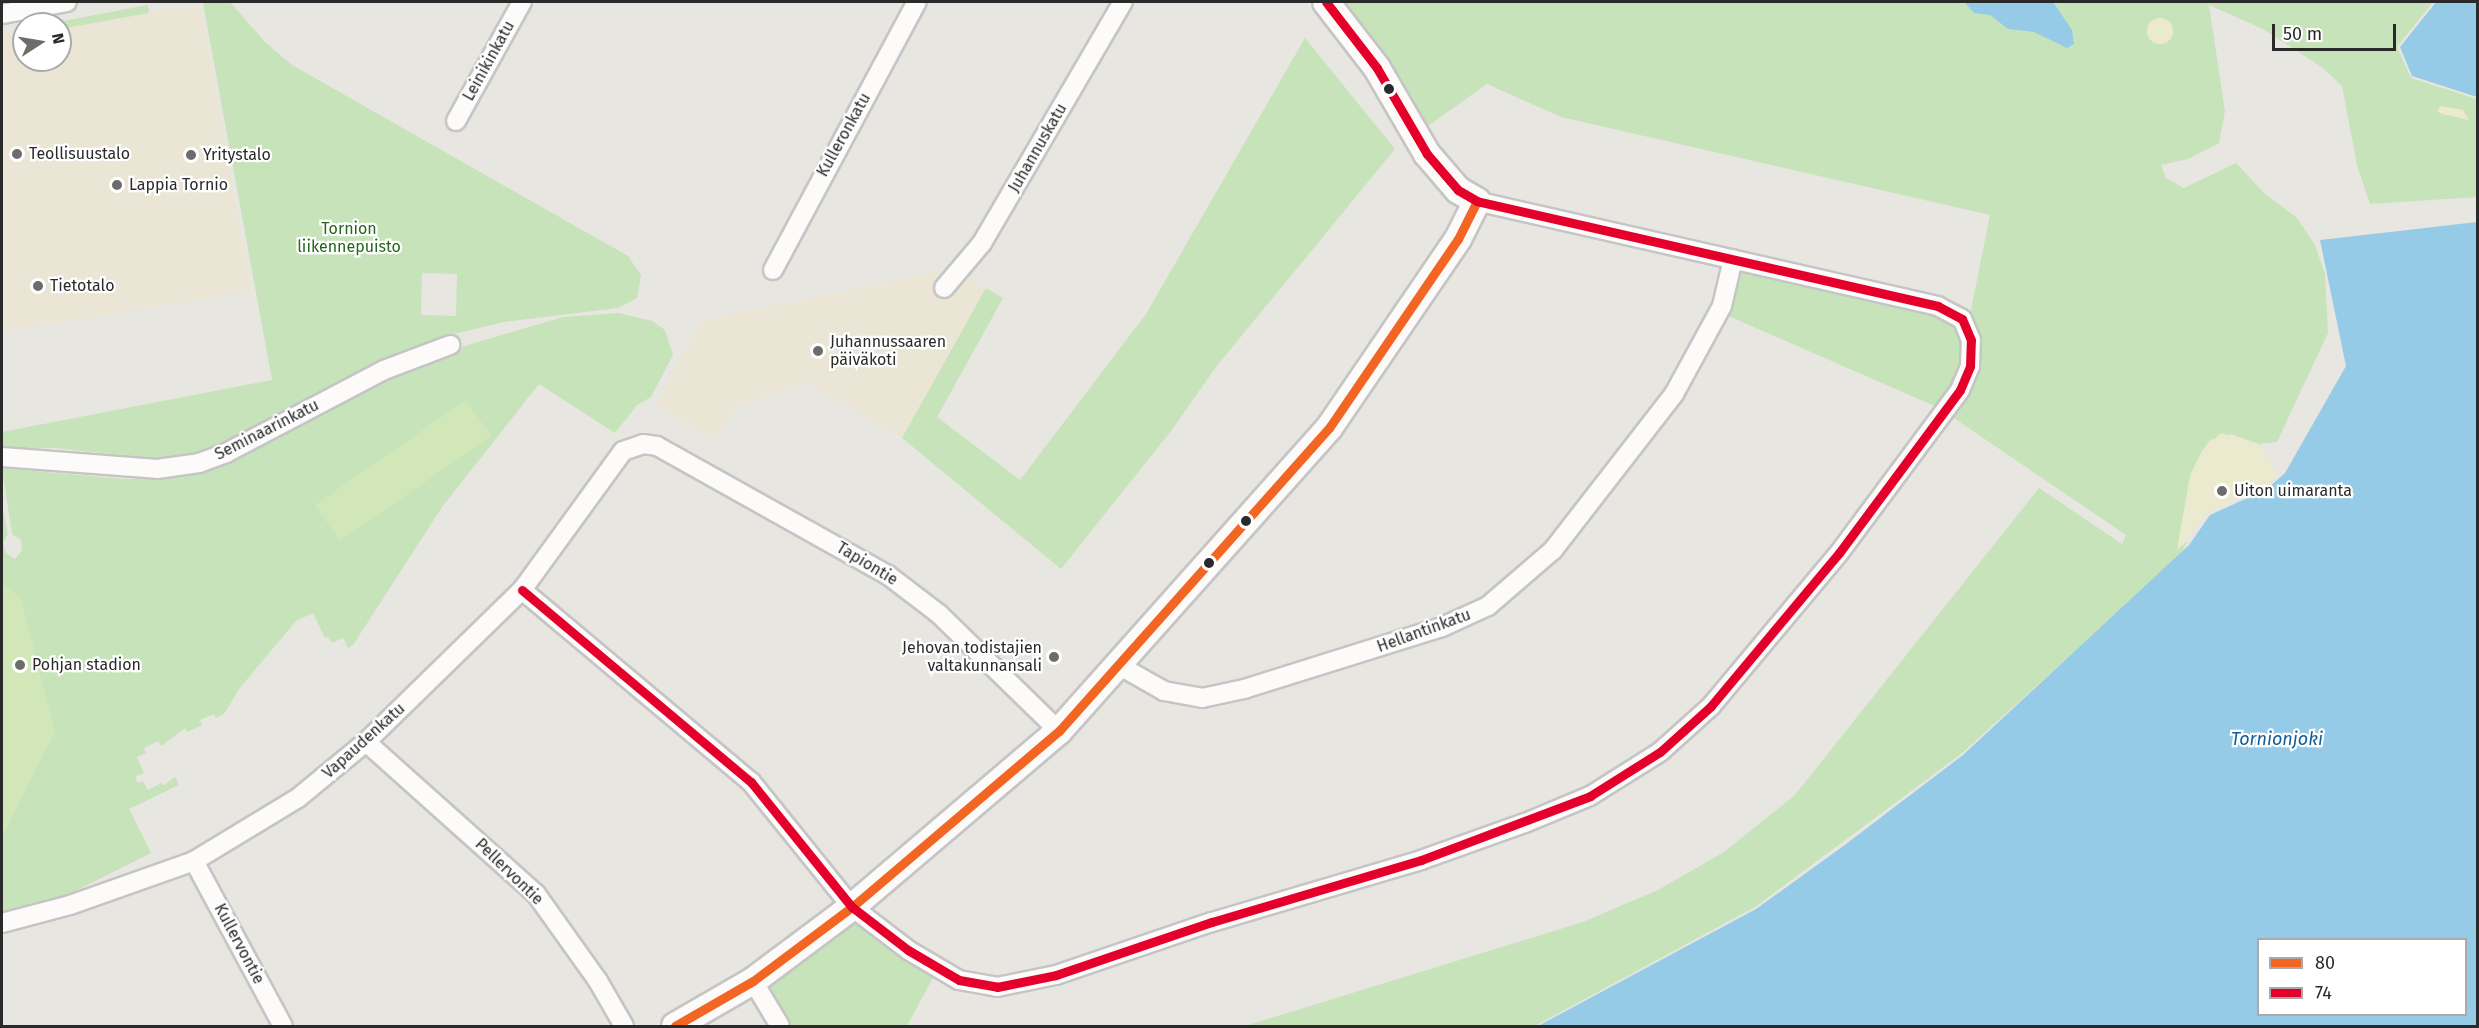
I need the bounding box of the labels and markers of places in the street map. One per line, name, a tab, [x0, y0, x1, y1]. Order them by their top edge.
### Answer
unlabelled marker	[1383, 83, 1395, 95]
place label: Teollisuustalo	[29, 144, 130, 164]
place label: Yritystalo	[203, 145, 271, 165]
marker: Teollisuustalo	[10, 147, 24, 161]
marker: Yritystalo	[184, 148, 198, 162]
place label: Lappia Tornio	[129, 175, 228, 195]
marker: Lappia Tornio	[110, 178, 124, 192]
place label: Tietotalo	[50, 276, 115, 296]
marker: Tietotalo	[31, 279, 45, 293]
place label: Juhannussaaren päiväkoti	[830, 332, 946, 370]
marker: Juhannussaaren päiväkoti	[811, 344, 825, 358]
place label: Uiton uimaranta	[2234, 481, 2352, 501]
marker: Uiton uimaranta	[2215, 484, 2229, 498]
unlabelled marker	[1240, 515, 1252, 527]
unlabelled marker	[1203, 557, 1215, 569]
place label: Jehovan todistajien valtakunnansali	[902, 638, 1042, 676]
marker: Jehovan todistajien valtakunnansali	[1047, 650, 1061, 664]
place label: Pohjan stadion	[32, 655, 141, 675]
marker: Pohjan stadion	[13, 658, 27, 672]

